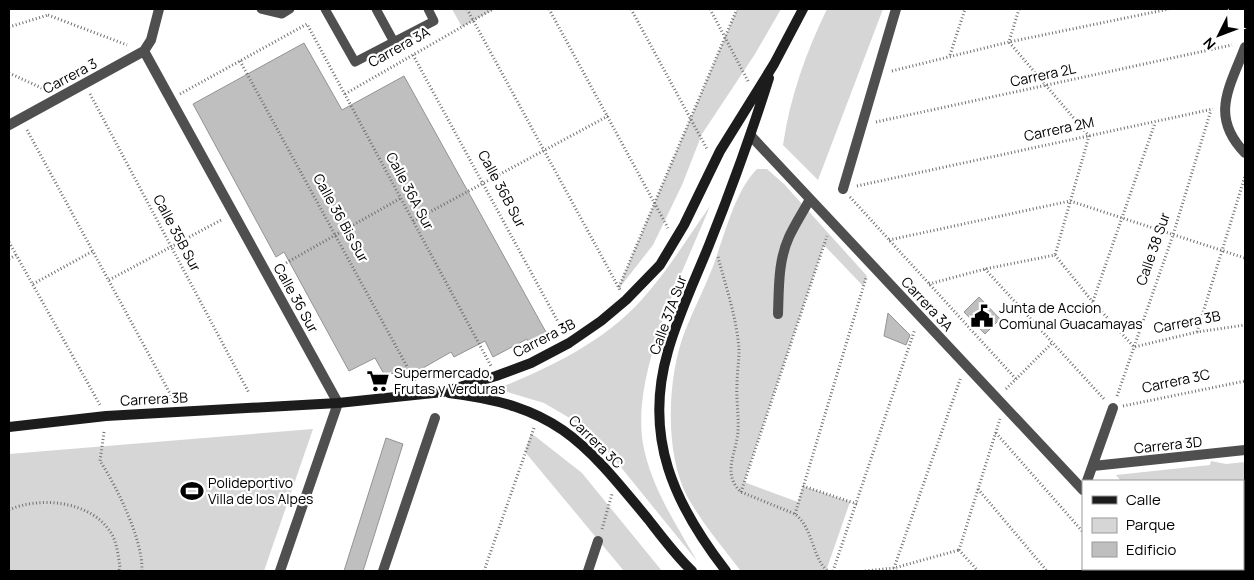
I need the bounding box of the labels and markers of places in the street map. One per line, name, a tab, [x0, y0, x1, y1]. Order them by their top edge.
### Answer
place label: Junta de Accion Comunal Guacamayas	[999, 298, 1143, 333]
public building icon: Junta de Accion Comunal Guacamayas	[969, 303, 995, 329]
place label: Supermercado, Frutas y Verduras	[394, 363, 505, 398]
supermarket icon: Supermercado, Frutas y Verduras	[365, 368, 391, 394]
place label: Polideportivo Villa de los Alpes	[208, 473, 313, 508]
sports icon: Polideportivo Villa de los Alpes	[179, 478, 205, 504]

